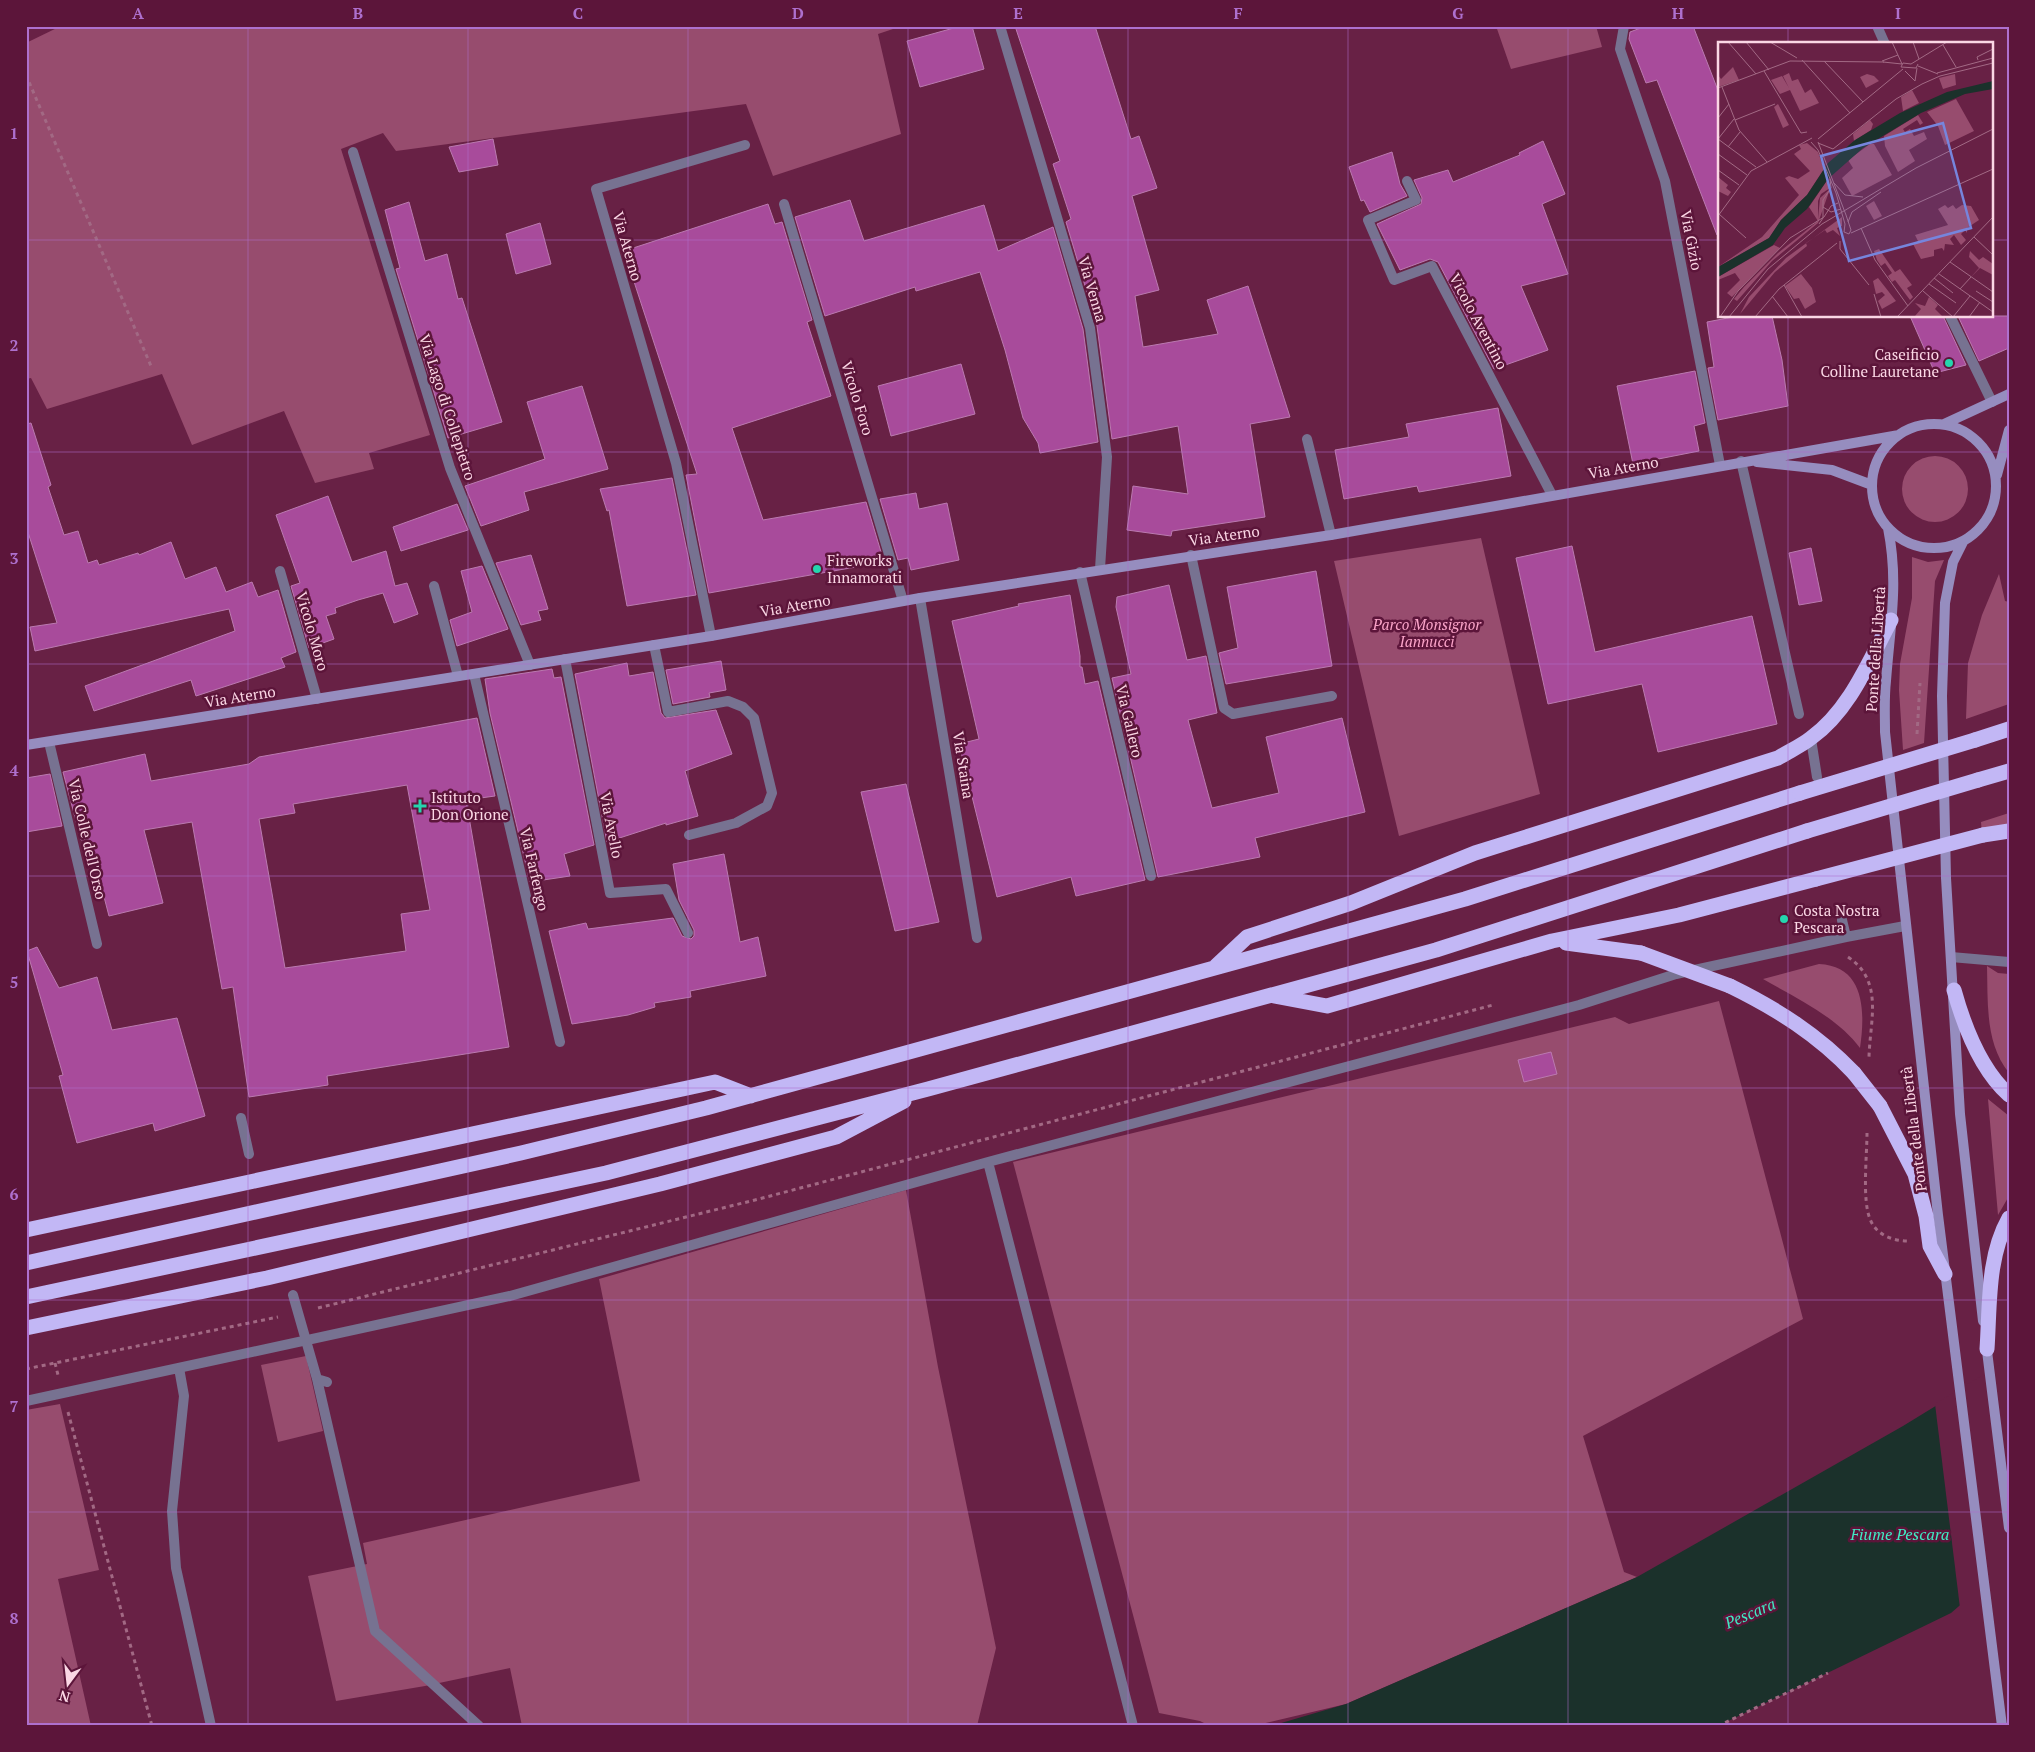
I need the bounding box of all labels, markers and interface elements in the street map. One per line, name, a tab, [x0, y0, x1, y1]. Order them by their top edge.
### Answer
text: A	[132, 2, 144, 24]
text: B	[353, 2, 363, 24]
text: C	[573, 2, 583, 24]
text: D	[792, 2, 804, 24]
text: E	[1013, 2, 1023, 24]
text: F	[1233, 2, 1243, 24]
text: G	[1452, 2, 1464, 24]
text: H	[1672, 2, 1684, 24]
text: I	[1895, 2, 1901, 24]
inset map	[1718, 42, 1992, 318]
text: 1	[9, 122, 19, 144]
street label: Via Gizio	[1676, 208, 1708, 272]
street label: Via Aterno	[609, 209, 647, 283]
street label: Via Venna	[1074, 254, 1112, 325]
street label: Vicolo Aventino	[1445, 269, 1513, 373]
street label: Via Lago di Collepietro	[415, 331, 481, 483]
text: 2	[9, 334, 19, 356]
place label: Caseificio Colline Lauretane	[1820, 344, 1939, 381]
marker: Caseificio Colline Lauretane	[1943, 357, 1955, 369]
street label: Vicolo Foro	[837, 358, 879, 438]
street label: Via Aterno	[1586, 451, 1660, 483]
street label: Via Aterno	[1187, 520, 1261, 550]
text: 3	[9, 547, 19, 569]
place label: Fireworks Innamorati	[827, 550, 902, 587]
marker: Fireworks Innamorati	[811, 563, 823, 575]
street label: Ponte della Libertà	[1861, 585, 1889, 713]
street label: Vicolo Moro	[292, 589, 334, 673]
street label: Via Aterno	[758, 589, 832, 621]
park label: Parco Monsignor Iannucci	[1372, 614, 1482, 651]
street label: Via Aterno	[203, 681, 277, 711]
street label: Via Gallero	[1112, 682, 1148, 760]
street label: Via Staina	[949, 730, 979, 801]
text: 4	[9, 759, 19, 781]
street label: Via Colle dell'Orso	[64, 777, 112, 901]
place label: Istituto Don Orione	[431, 787, 509, 824]
street label: Via Avello	[596, 790, 628, 860]
marker: Istituto Don Orione	[413, 799, 427, 813]
street label: Via Farfengo	[516, 825, 554, 913]
place label: Costa Nostra Pescara	[1794, 900, 1880, 937]
marker: Costa Nostra Pescara	[1778, 913, 1790, 925]
text: 5	[9, 971, 19, 993]
street label: Ponte della Libertà	[1895, 1065, 1931, 1193]
text: 6	[9, 1183, 19, 1205]
text: 7	[9, 1395, 19, 1417]
water label: Fiume Pescara	[1850, 1523, 1949, 1545]
water label: Pescara	[1720, 1592, 1779, 1634]
text: 8	[9, 1607, 19, 1629]
north arrow	[42, 1660, 92, 1710]
text: N	[57, 1686, 72, 1708]

